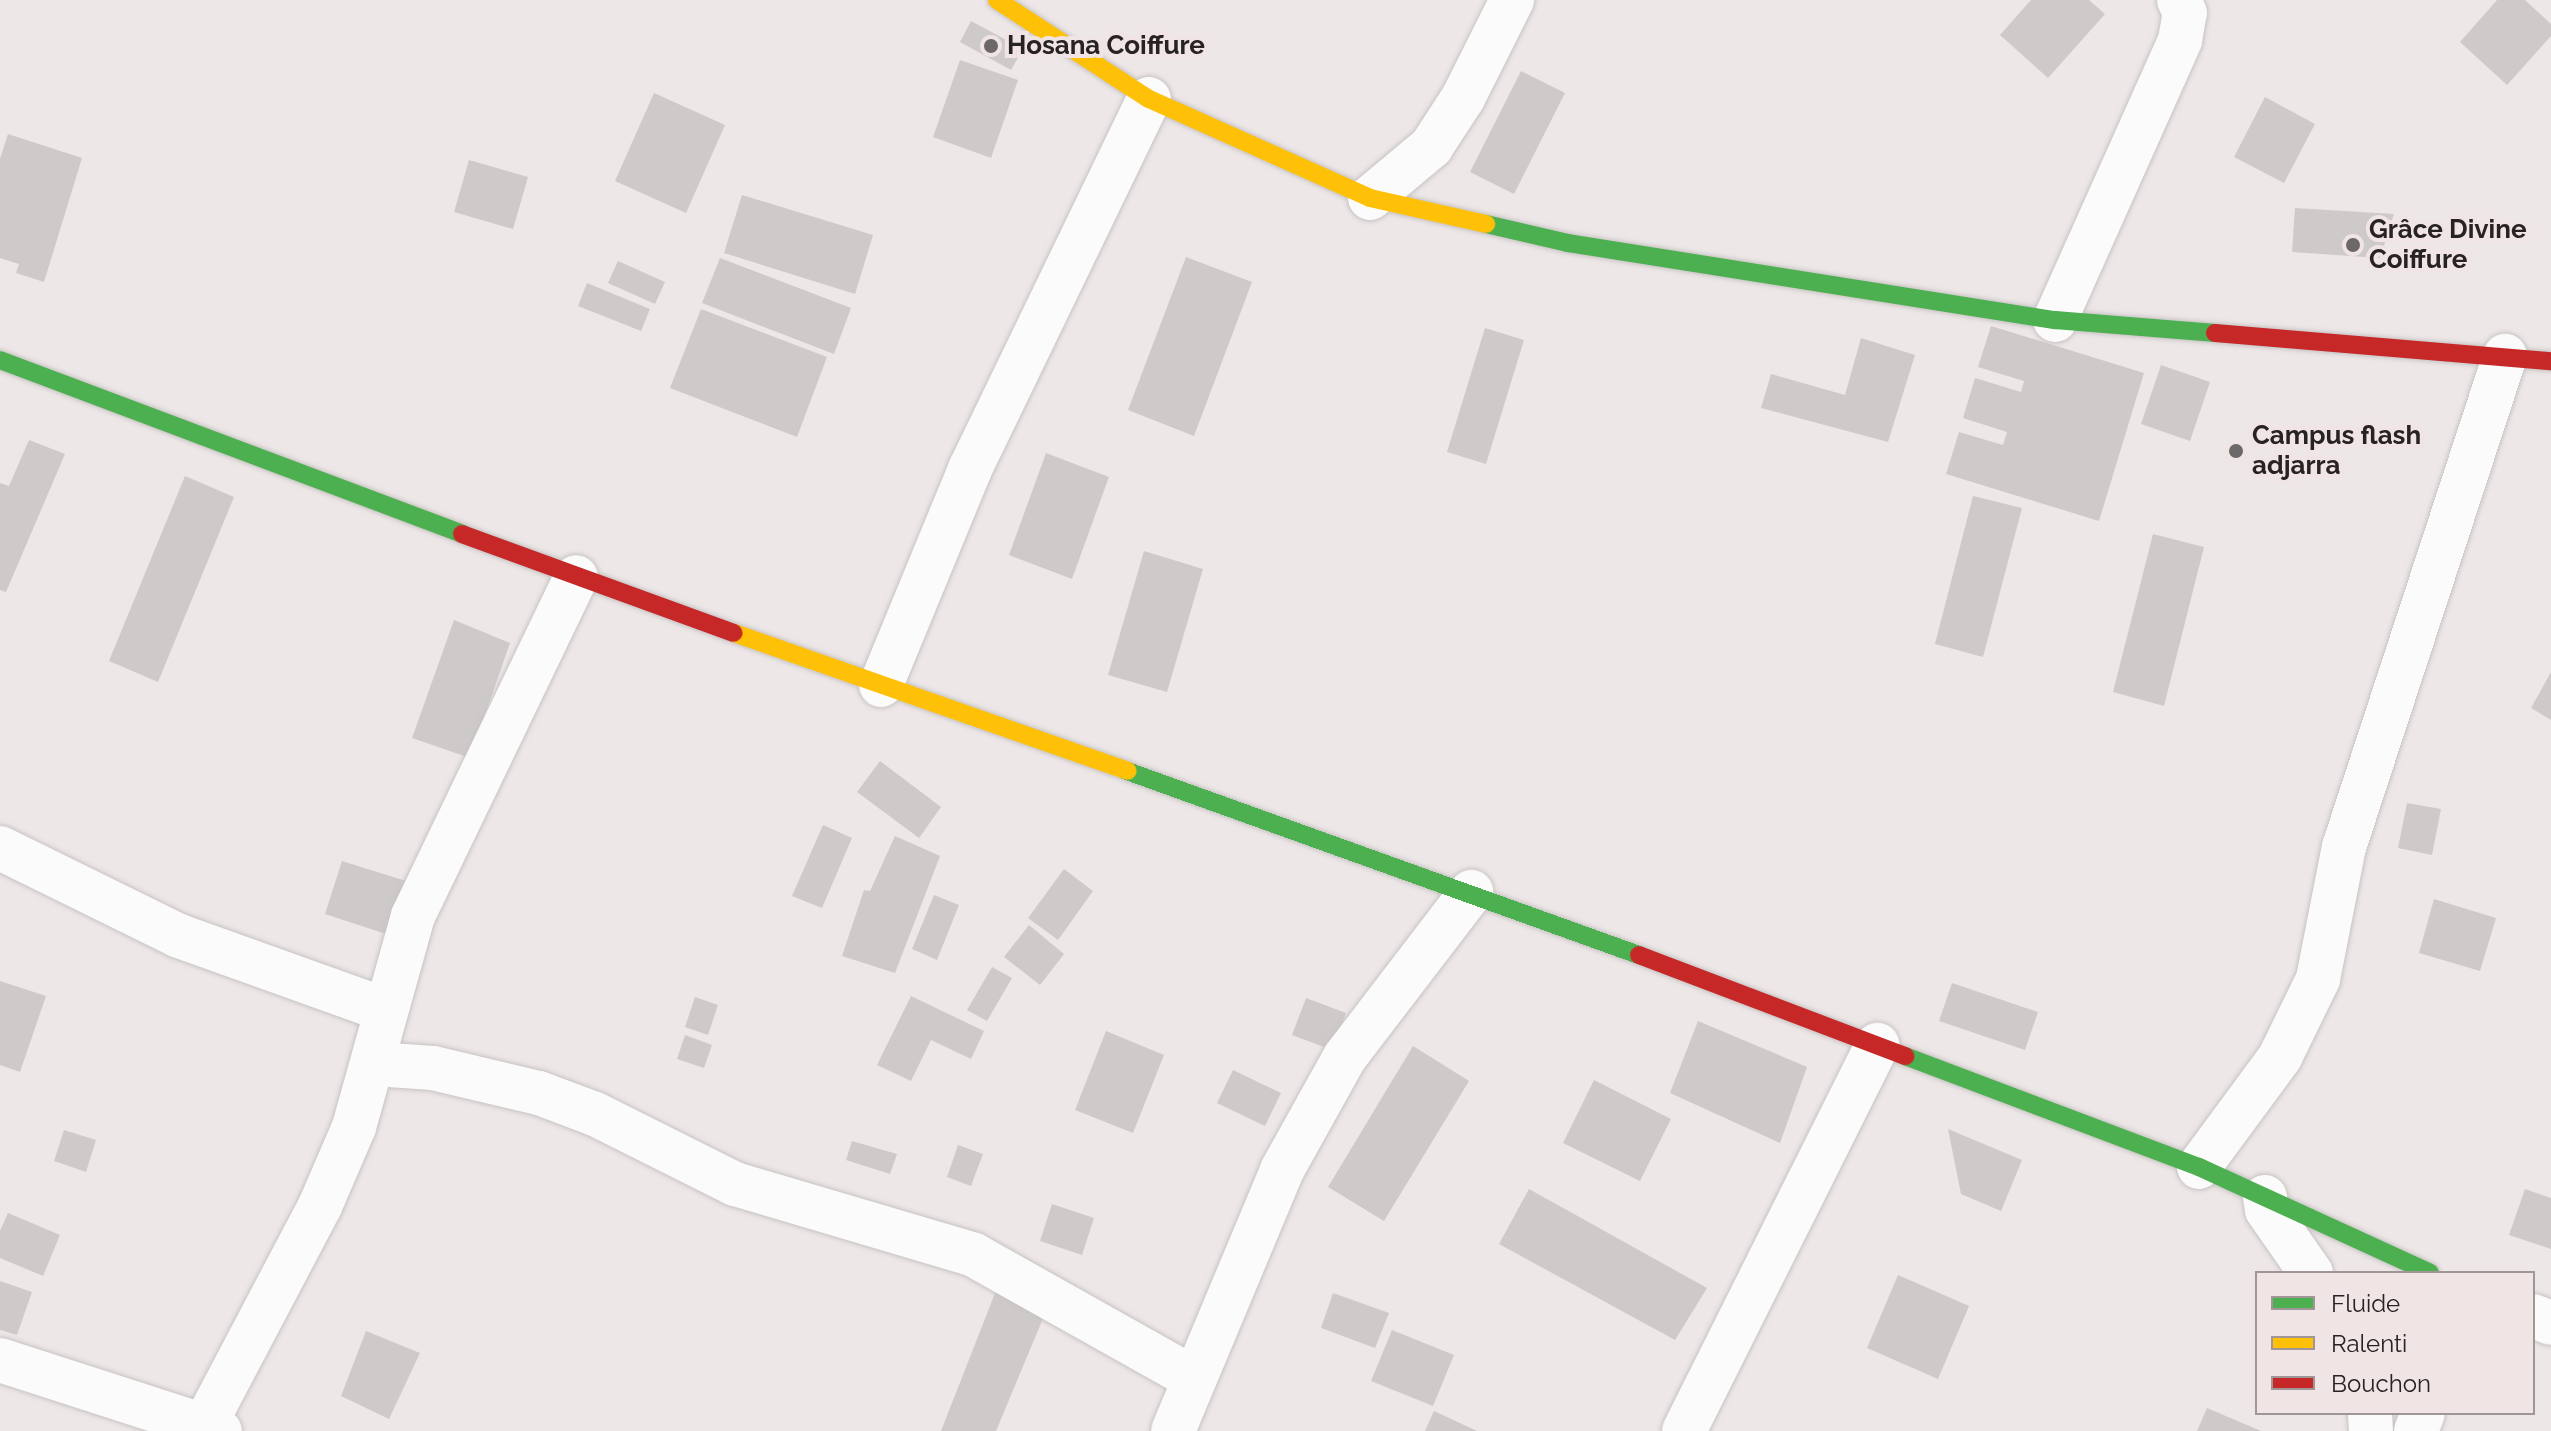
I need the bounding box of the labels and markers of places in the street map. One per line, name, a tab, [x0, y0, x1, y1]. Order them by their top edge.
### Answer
place label: Hosana Coiffure	[1007, 30, 1205, 62]
marker: Hosana Coiffure	[982, 37, 1000, 55]
place label: Grâce Divine Coiffure	[2369, 214, 2527, 276]
marker: Grâce Divine Coiffure	[2344, 236, 2362, 254]
place label: Campus flash adjarra	[2252, 420, 2421, 482]
marker: Campus flash adjarra	[2227, 442, 2245, 460]

